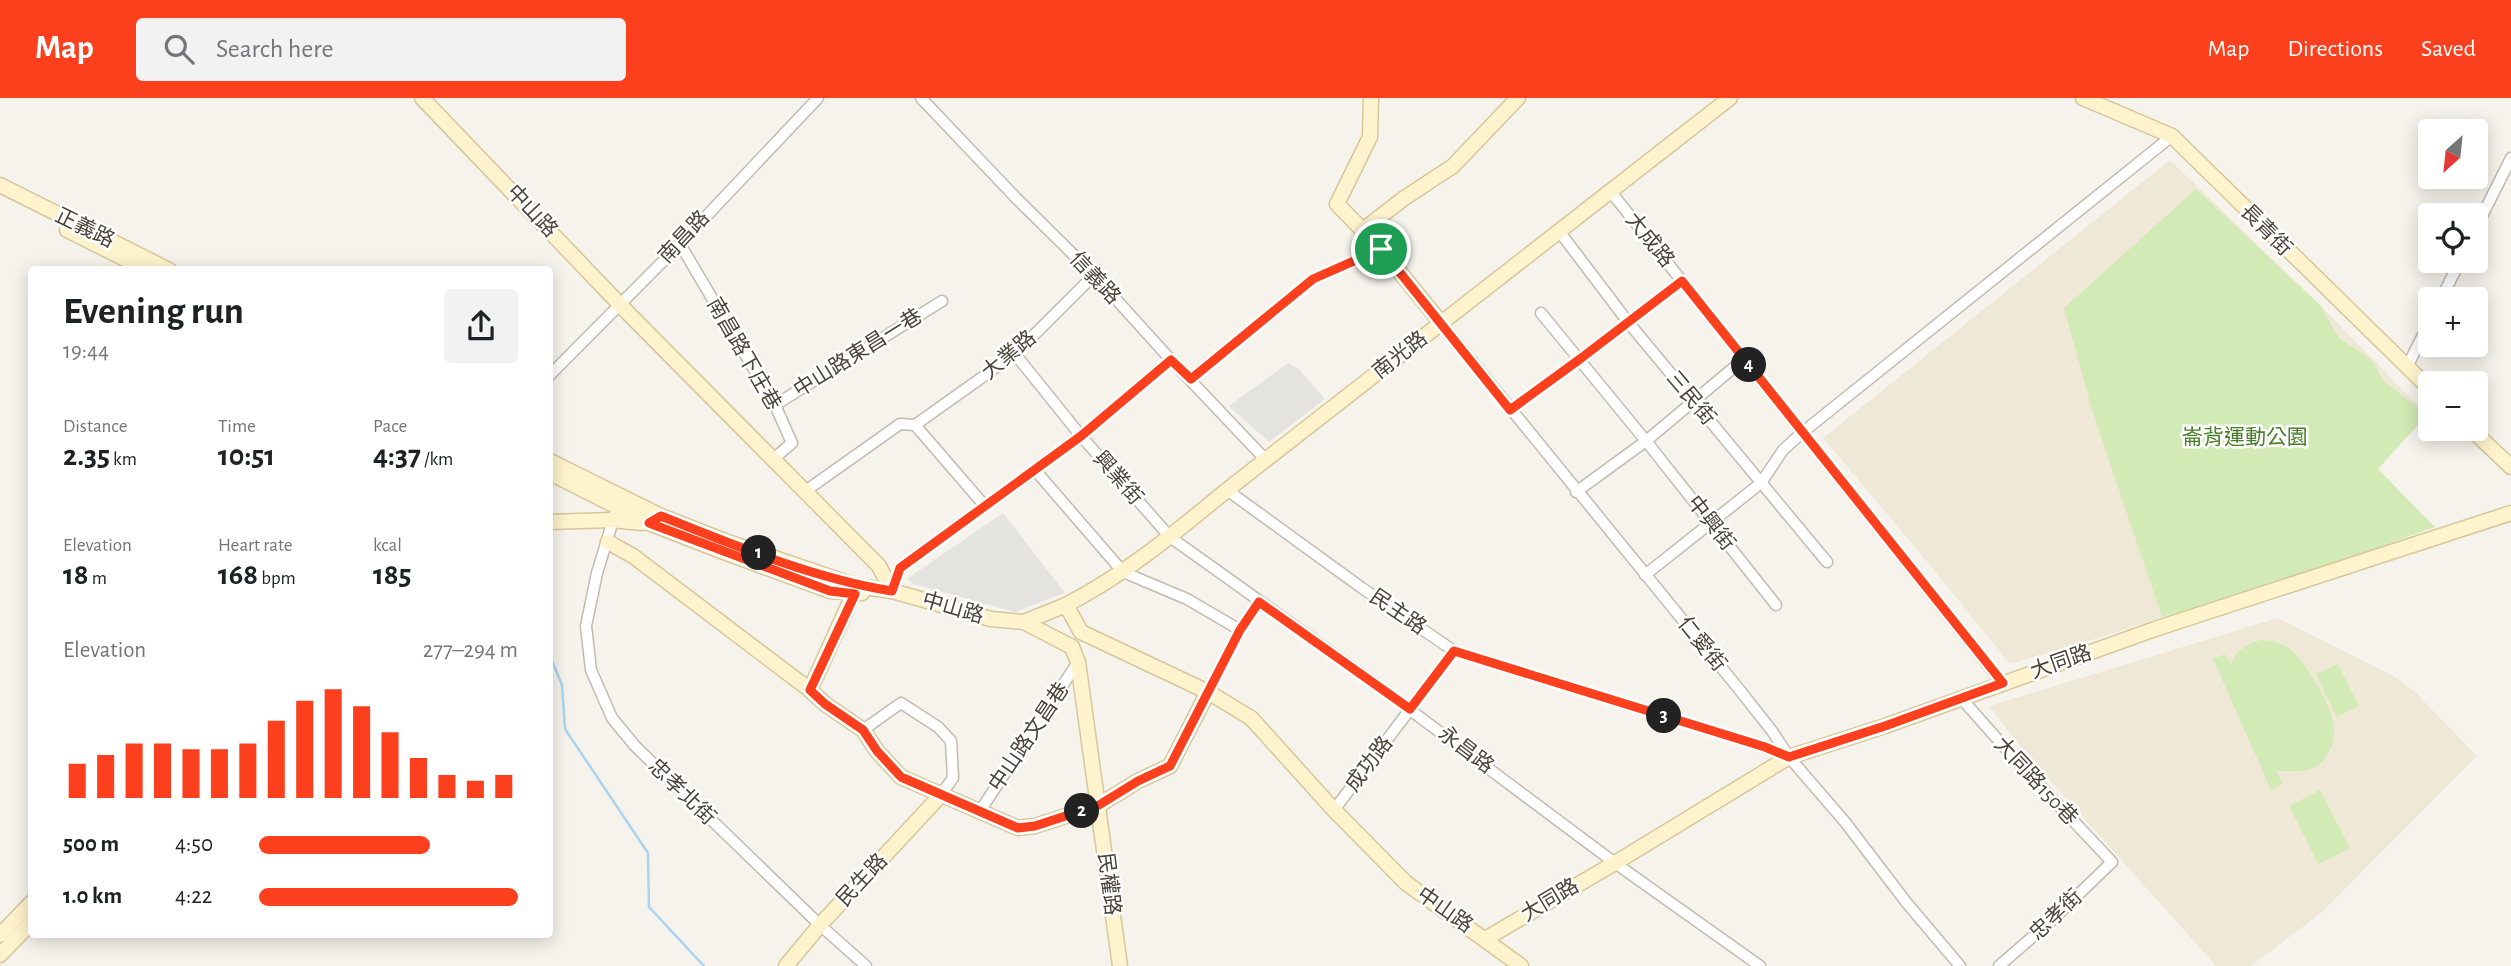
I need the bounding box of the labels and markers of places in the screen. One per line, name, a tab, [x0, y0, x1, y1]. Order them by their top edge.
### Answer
pin	[1351, 219, 1411, 279]
pin: 4	[1732, 348, 1766, 382]
pin: 1	[742, 536, 776, 570]
pin: 3	[1646, 698, 1682, 734]
pin: 2	[1064, 794, 1100, 828]

